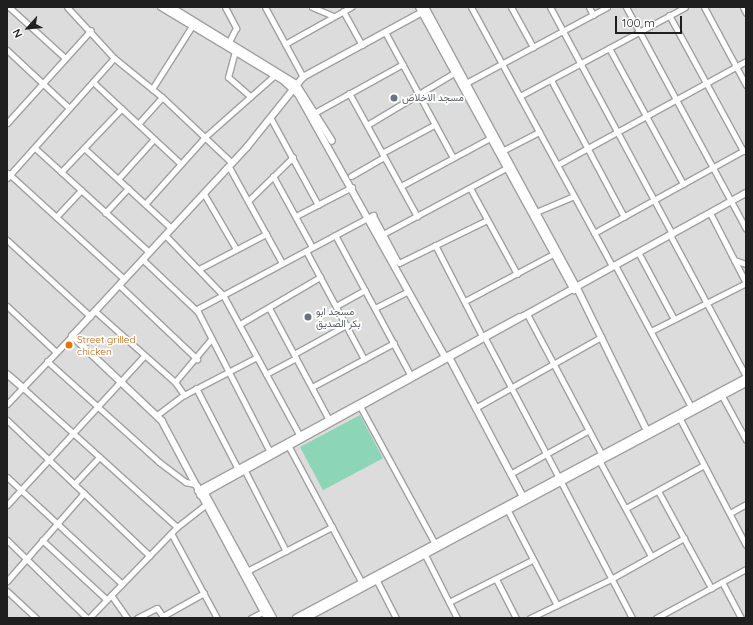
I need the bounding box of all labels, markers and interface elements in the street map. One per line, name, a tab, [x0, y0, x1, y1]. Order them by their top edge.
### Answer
north arrow	[8, 8, 48, 48]
scale bar	[617, 8, 684, 34]
text: 100 m	[622, 15, 655, 30]
text: N	[9, 27, 25, 40]
place label: مسجد الاخلاص	[402, 92, 464, 104]
marker: مسجد الاخلاص	[389, 93, 399, 103]
place label: مسجد ابو بكر الصديق	[316, 305, 361, 328]
marker: مسجد ابو بكر الصديق	[303, 312, 313, 322]
place label: Street grilled chicken	[77, 333, 135, 356]
marker: Street grilled chicken	[64, 340, 74, 350]

